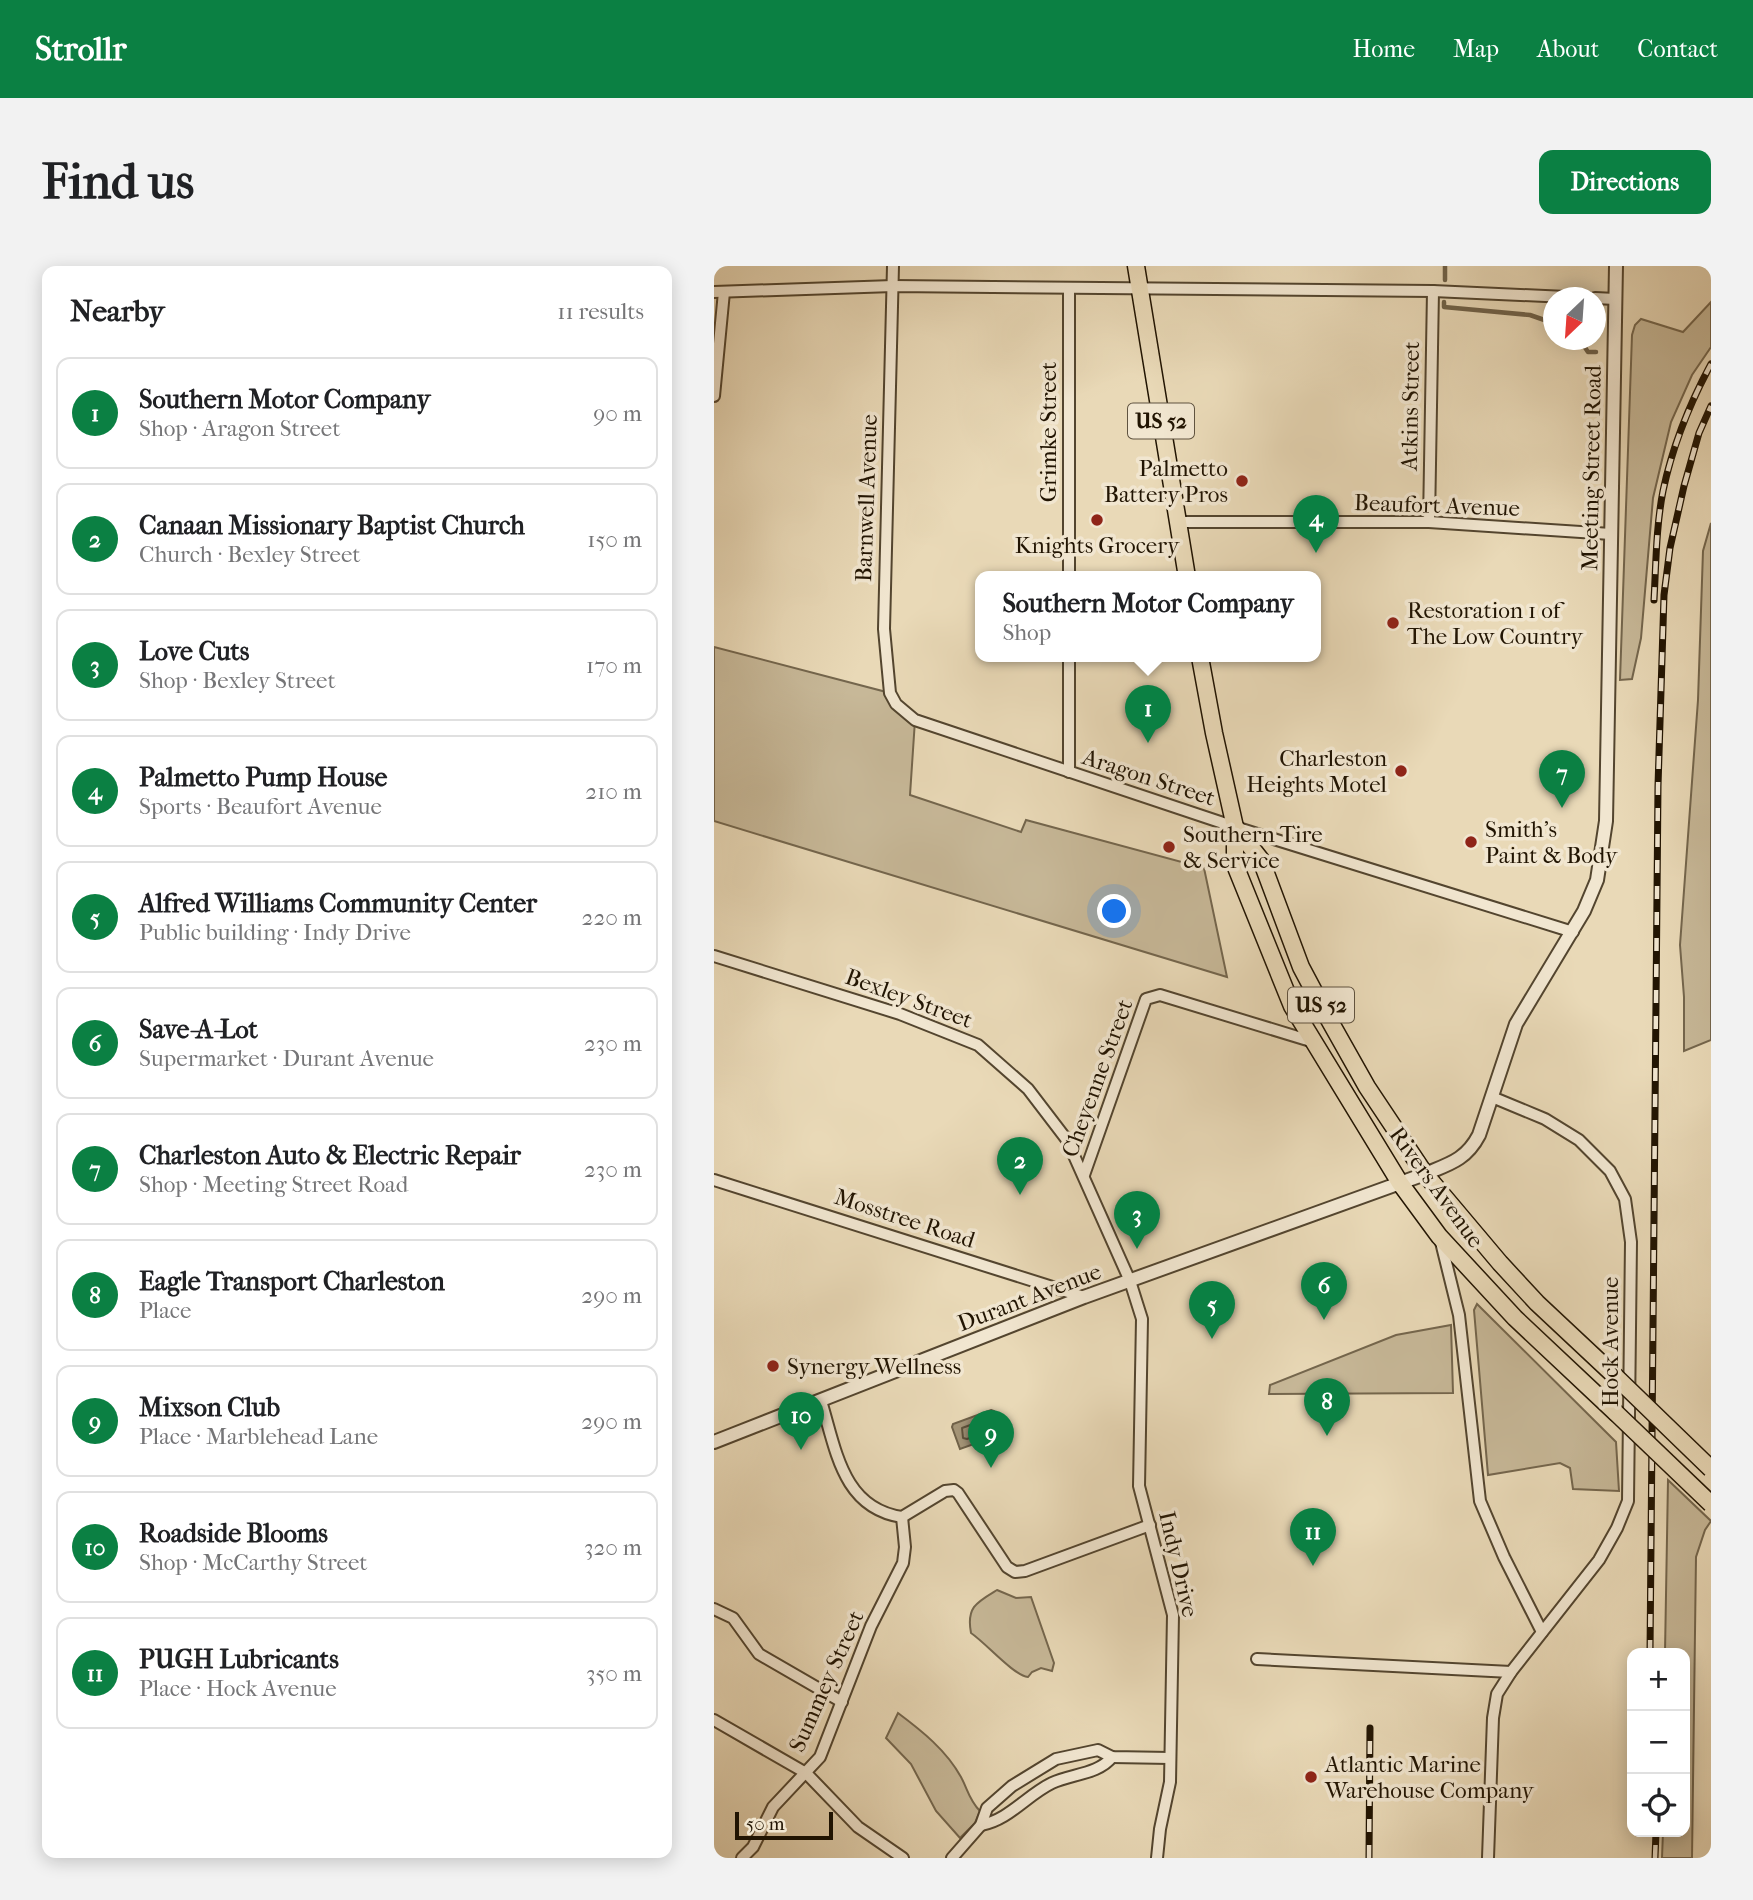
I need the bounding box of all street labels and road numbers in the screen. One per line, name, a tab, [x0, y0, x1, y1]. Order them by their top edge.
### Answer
street label: Atkins Street	[1396, 341, 1425, 472]
street label: Grimke Street	[1035, 362, 1062, 502]
street label: Meeting Street Road	[1576, 364, 1607, 571]
road number: US 52	[1128, 404, 1194, 438]
street label: Barnwell Avenue	[850, 414, 883, 582]
street label: Beaufort Avenue	[1354, 489, 1520, 522]
street label: Aragon Street	[1078, 743, 1219, 812]
street label: Bexley Street	[842, 963, 976, 1034]
road number: US 52	[1288, 988, 1354, 1022]
street label: Cheyenne Street	[1056, 996, 1139, 1161]
street label: Rivers Avenue	[1384, 1122, 1490, 1253]
street label: Mosstree Road	[831, 1183, 979, 1254]
street label: Durant Avenue	[954, 1258, 1105, 1337]
street label: Hock Avenue	[1597, 1277, 1624, 1407]
street label: Indy Drive	[1153, 1509, 1204, 1620]
street label: Summey Street	[783, 1606, 870, 1756]

